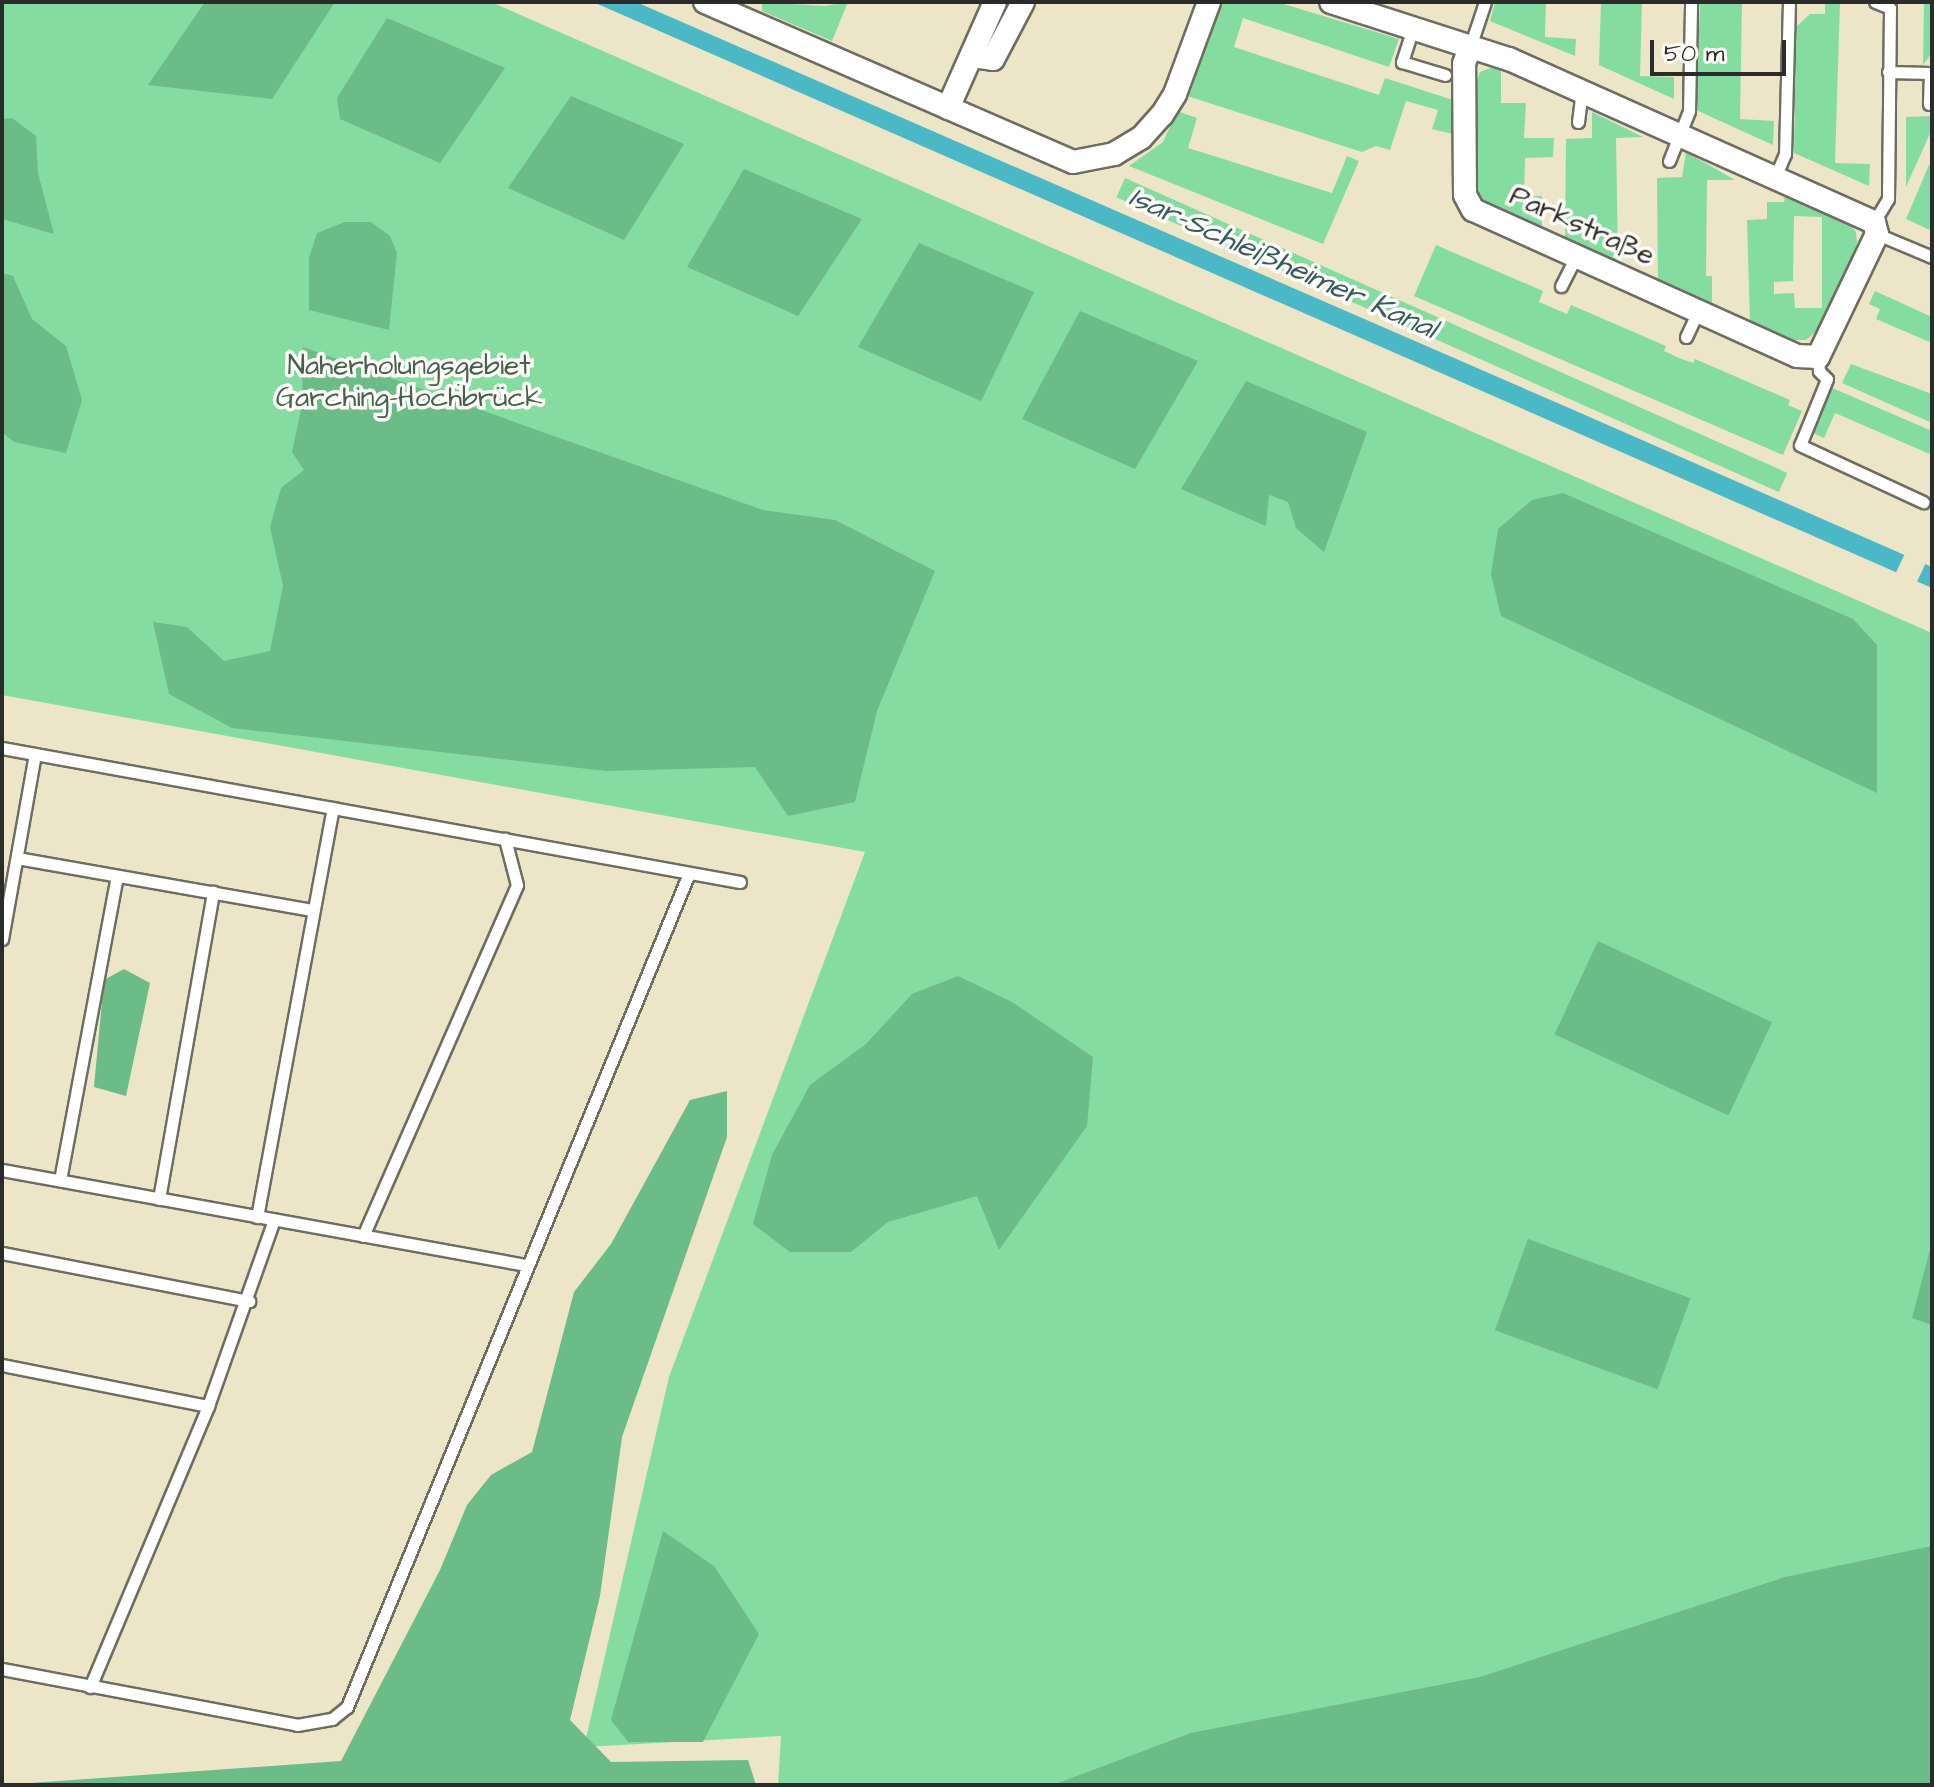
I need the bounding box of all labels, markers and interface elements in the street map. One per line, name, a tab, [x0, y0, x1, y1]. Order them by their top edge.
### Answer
scale bar	[1654, 24, 1790, 74]
text: 50 m	[1664, 37, 1724, 71]
water label: Isar-Schleißheimer Kanal	[1124, 179, 1442, 347]
street label: Parkstraße	[1504, 179, 1660, 273]
park label: Naherholungsgebiet Garching-Hochbrück	[276, 349, 542, 415]

